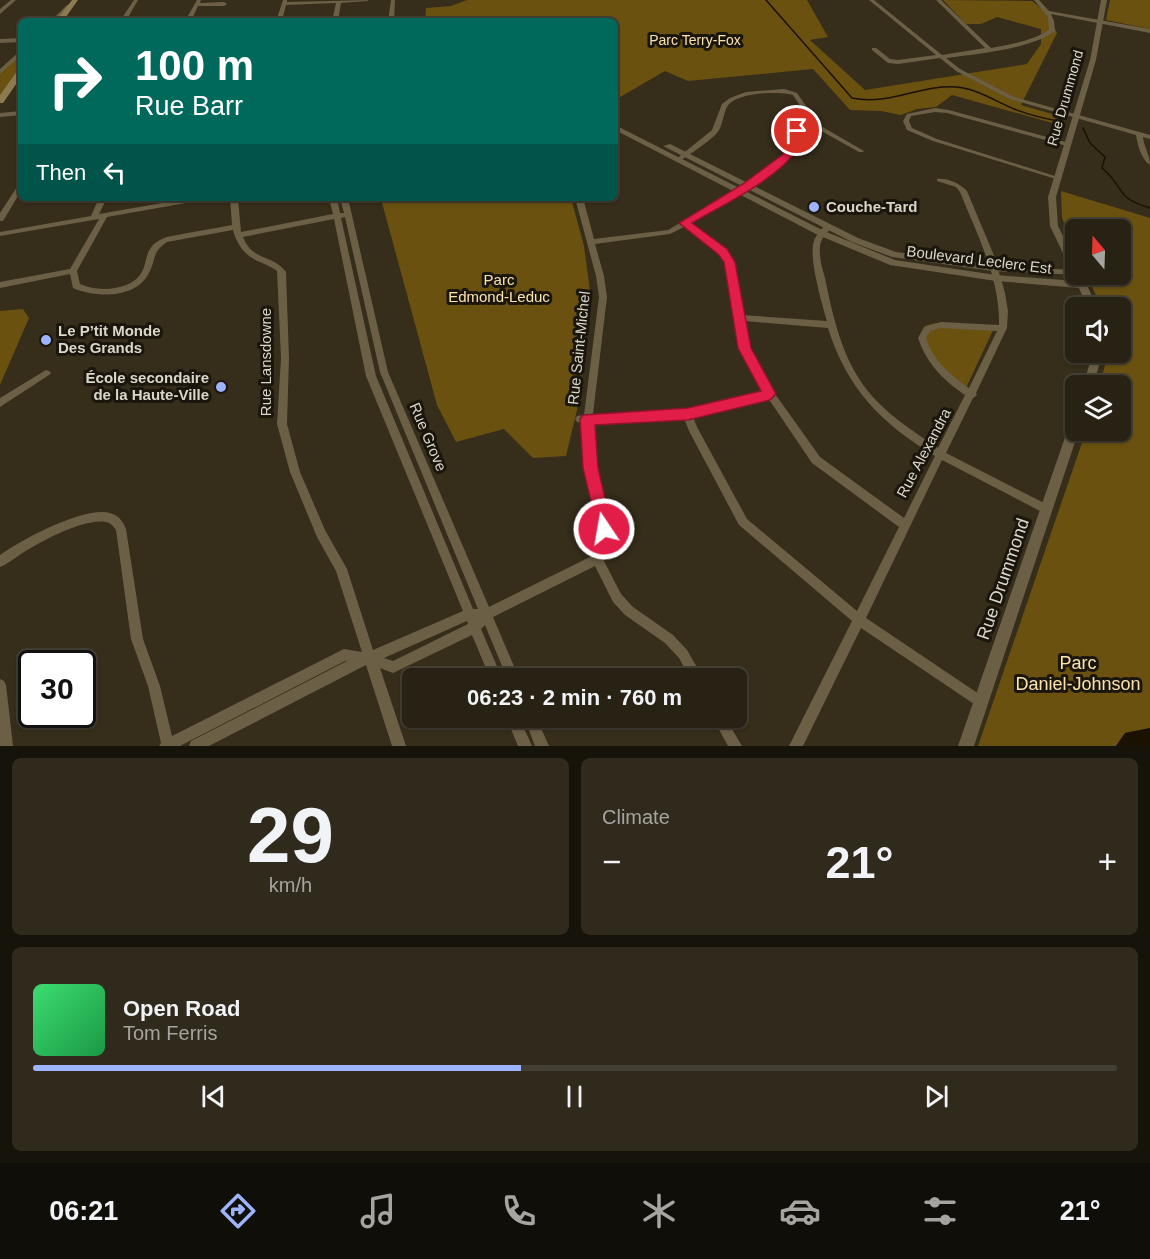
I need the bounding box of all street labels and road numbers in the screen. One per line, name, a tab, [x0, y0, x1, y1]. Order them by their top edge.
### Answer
street label: Rue Drummond	[1044, 48, 1086, 148]
street label: Boulevard Leclerc Est	[906, 242, 1053, 277]
street label: Rue Saint-Michel	[564, 290, 593, 406]
street label: Rue Lansdowne	[257, 308, 274, 416]
street label: Rue Grove	[406, 400, 450, 474]
street label: Rue Alexandra	[893, 405, 954, 500]
street label: Rue Drummond	[973, 516, 1033, 642]

